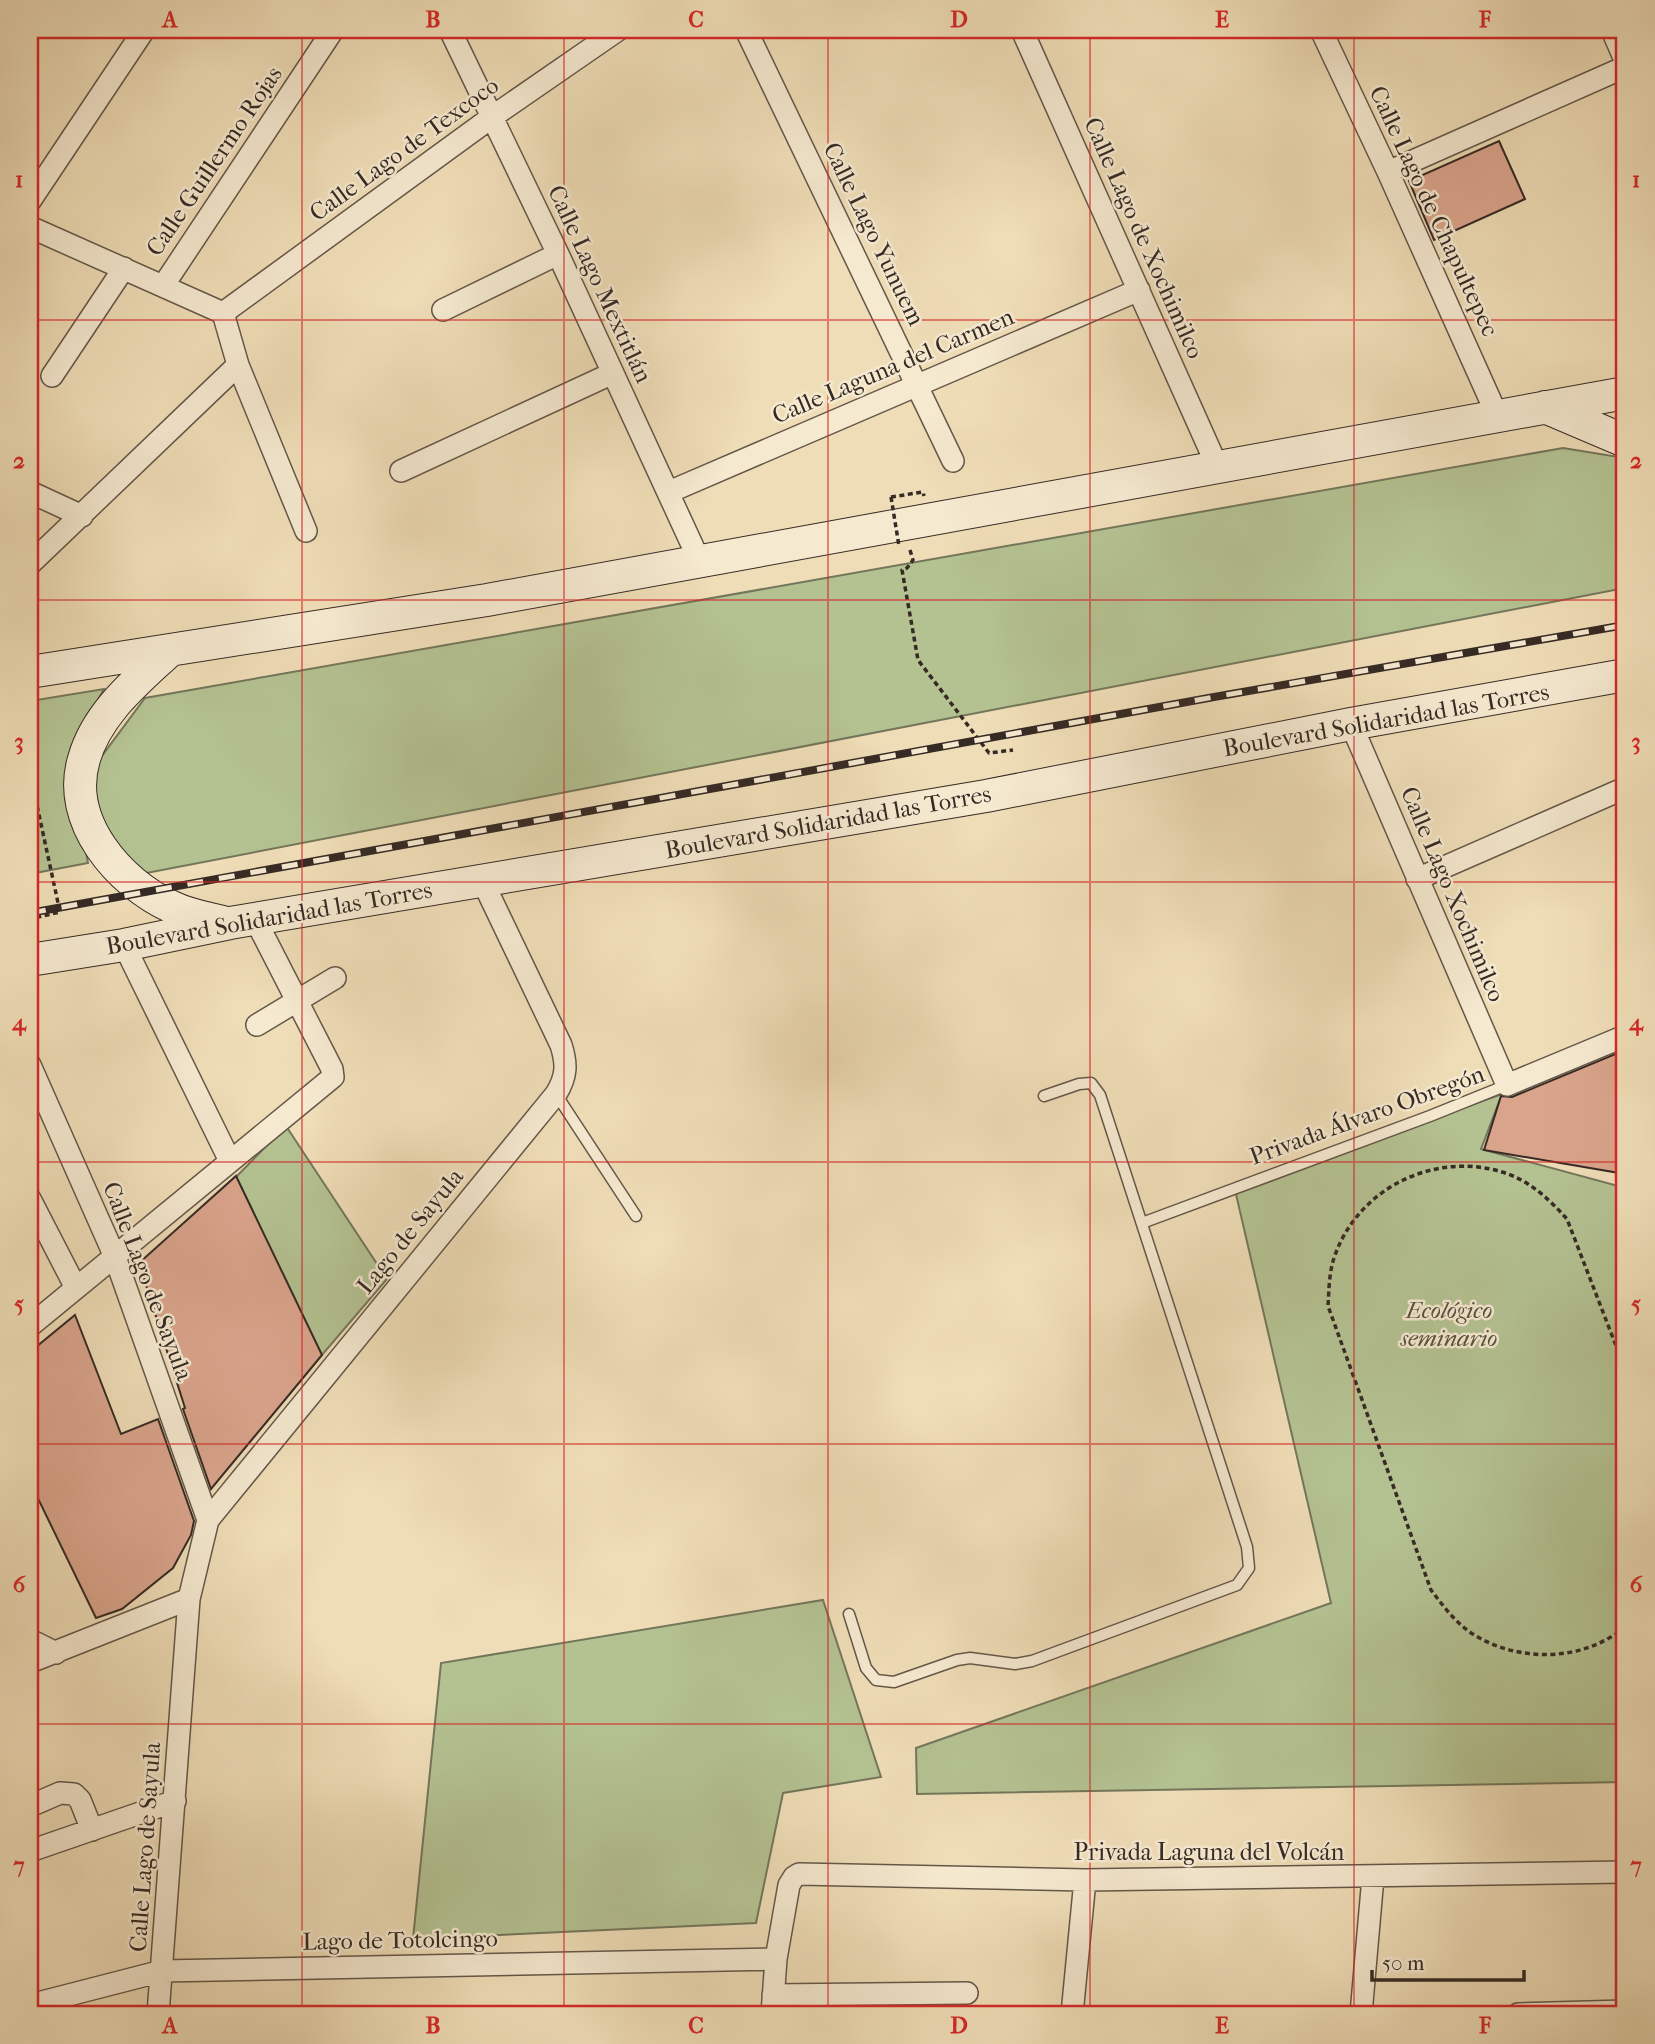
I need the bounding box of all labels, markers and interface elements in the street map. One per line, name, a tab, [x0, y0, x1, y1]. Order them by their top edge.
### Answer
text: A	[161, 6, 179, 33]
text: B	[426, 6, 441, 33]
text: C	[688, 6, 704, 33]
text: D	[950, 6, 968, 33]
text: E	[1215, 6, 1229, 33]
text: F	[1478, 6, 1492, 33]
street label: Calle Guillermo Rojas	[140, 61, 288, 261]
street label: Calle Lago de Texcoco	[304, 71, 504, 227]
street label: Calle Lago de Chapultepec	[1364, 81, 1504, 341]
street label: Calle Lago de Xochimilco	[1078, 113, 1210, 363]
street label: Calle Lago Yunuem	[818, 138, 931, 330]
text: 1	[15, 166, 23, 193]
text: 1	[1632, 166, 1640, 193]
street label: Calle Lago Mextitlán	[542, 181, 658, 387]
street label: Calle Laguna del Carmen	[768, 302, 1018, 430]
text: 2	[13, 447, 25, 474]
text: 2	[1630, 447, 1642, 474]
street label: Boulevard Solidaridad las Torres	[1221, 677, 1551, 762]
text: 3	[14, 728, 24, 755]
text: 3	[1631, 728, 1641, 755]
street label: Boulevard Solidaridad las Torres	[663, 779, 993, 864]
street label: Calle Lago Xochimilco	[1395, 782, 1511, 1006]
street label: Boulevard Solidaridad las Torres	[104, 875, 434, 960]
text: 4	[11, 1009, 27, 1036]
text: 4	[1628, 1009, 1644, 1036]
street label: Privada Álvaro Obregón	[1245, 1059, 1488, 1171]
street label: Lago de Sayula	[351, 1162, 470, 1299]
street label: Calle Lago de Sayula	[97, 1178, 199, 1385]
text: 5	[14, 1290, 24, 1317]
text: 5	[1631, 1290, 1641, 1317]
park label: Ecológico seminario	[1400, 1296, 1497, 1352]
text: 6	[13, 1571, 26, 1598]
text: 6	[1630, 1571, 1643, 1598]
street label: Calle Lago de Sayula	[124, 1740, 166, 1953]
street label: Privada Laguna del Volcán	[1073, 1838, 1345, 1866]
text: 7	[12, 1852, 25, 1879]
text: 7	[1629, 1852, 1642, 1879]
street label: Lago de Totolcingo	[302, 1924, 498, 1956]
scale bar	[1372, 1939, 1524, 1983]
text: 50 m	[1382, 1951, 1425, 1975]
text: A	[161, 2012, 179, 2039]
text: B	[426, 2012, 441, 2039]
text: C	[688, 2012, 704, 2039]
text: D	[950, 2012, 968, 2039]
text: E	[1215, 2012, 1229, 2039]
text: F	[1478, 2012, 1492, 2039]

